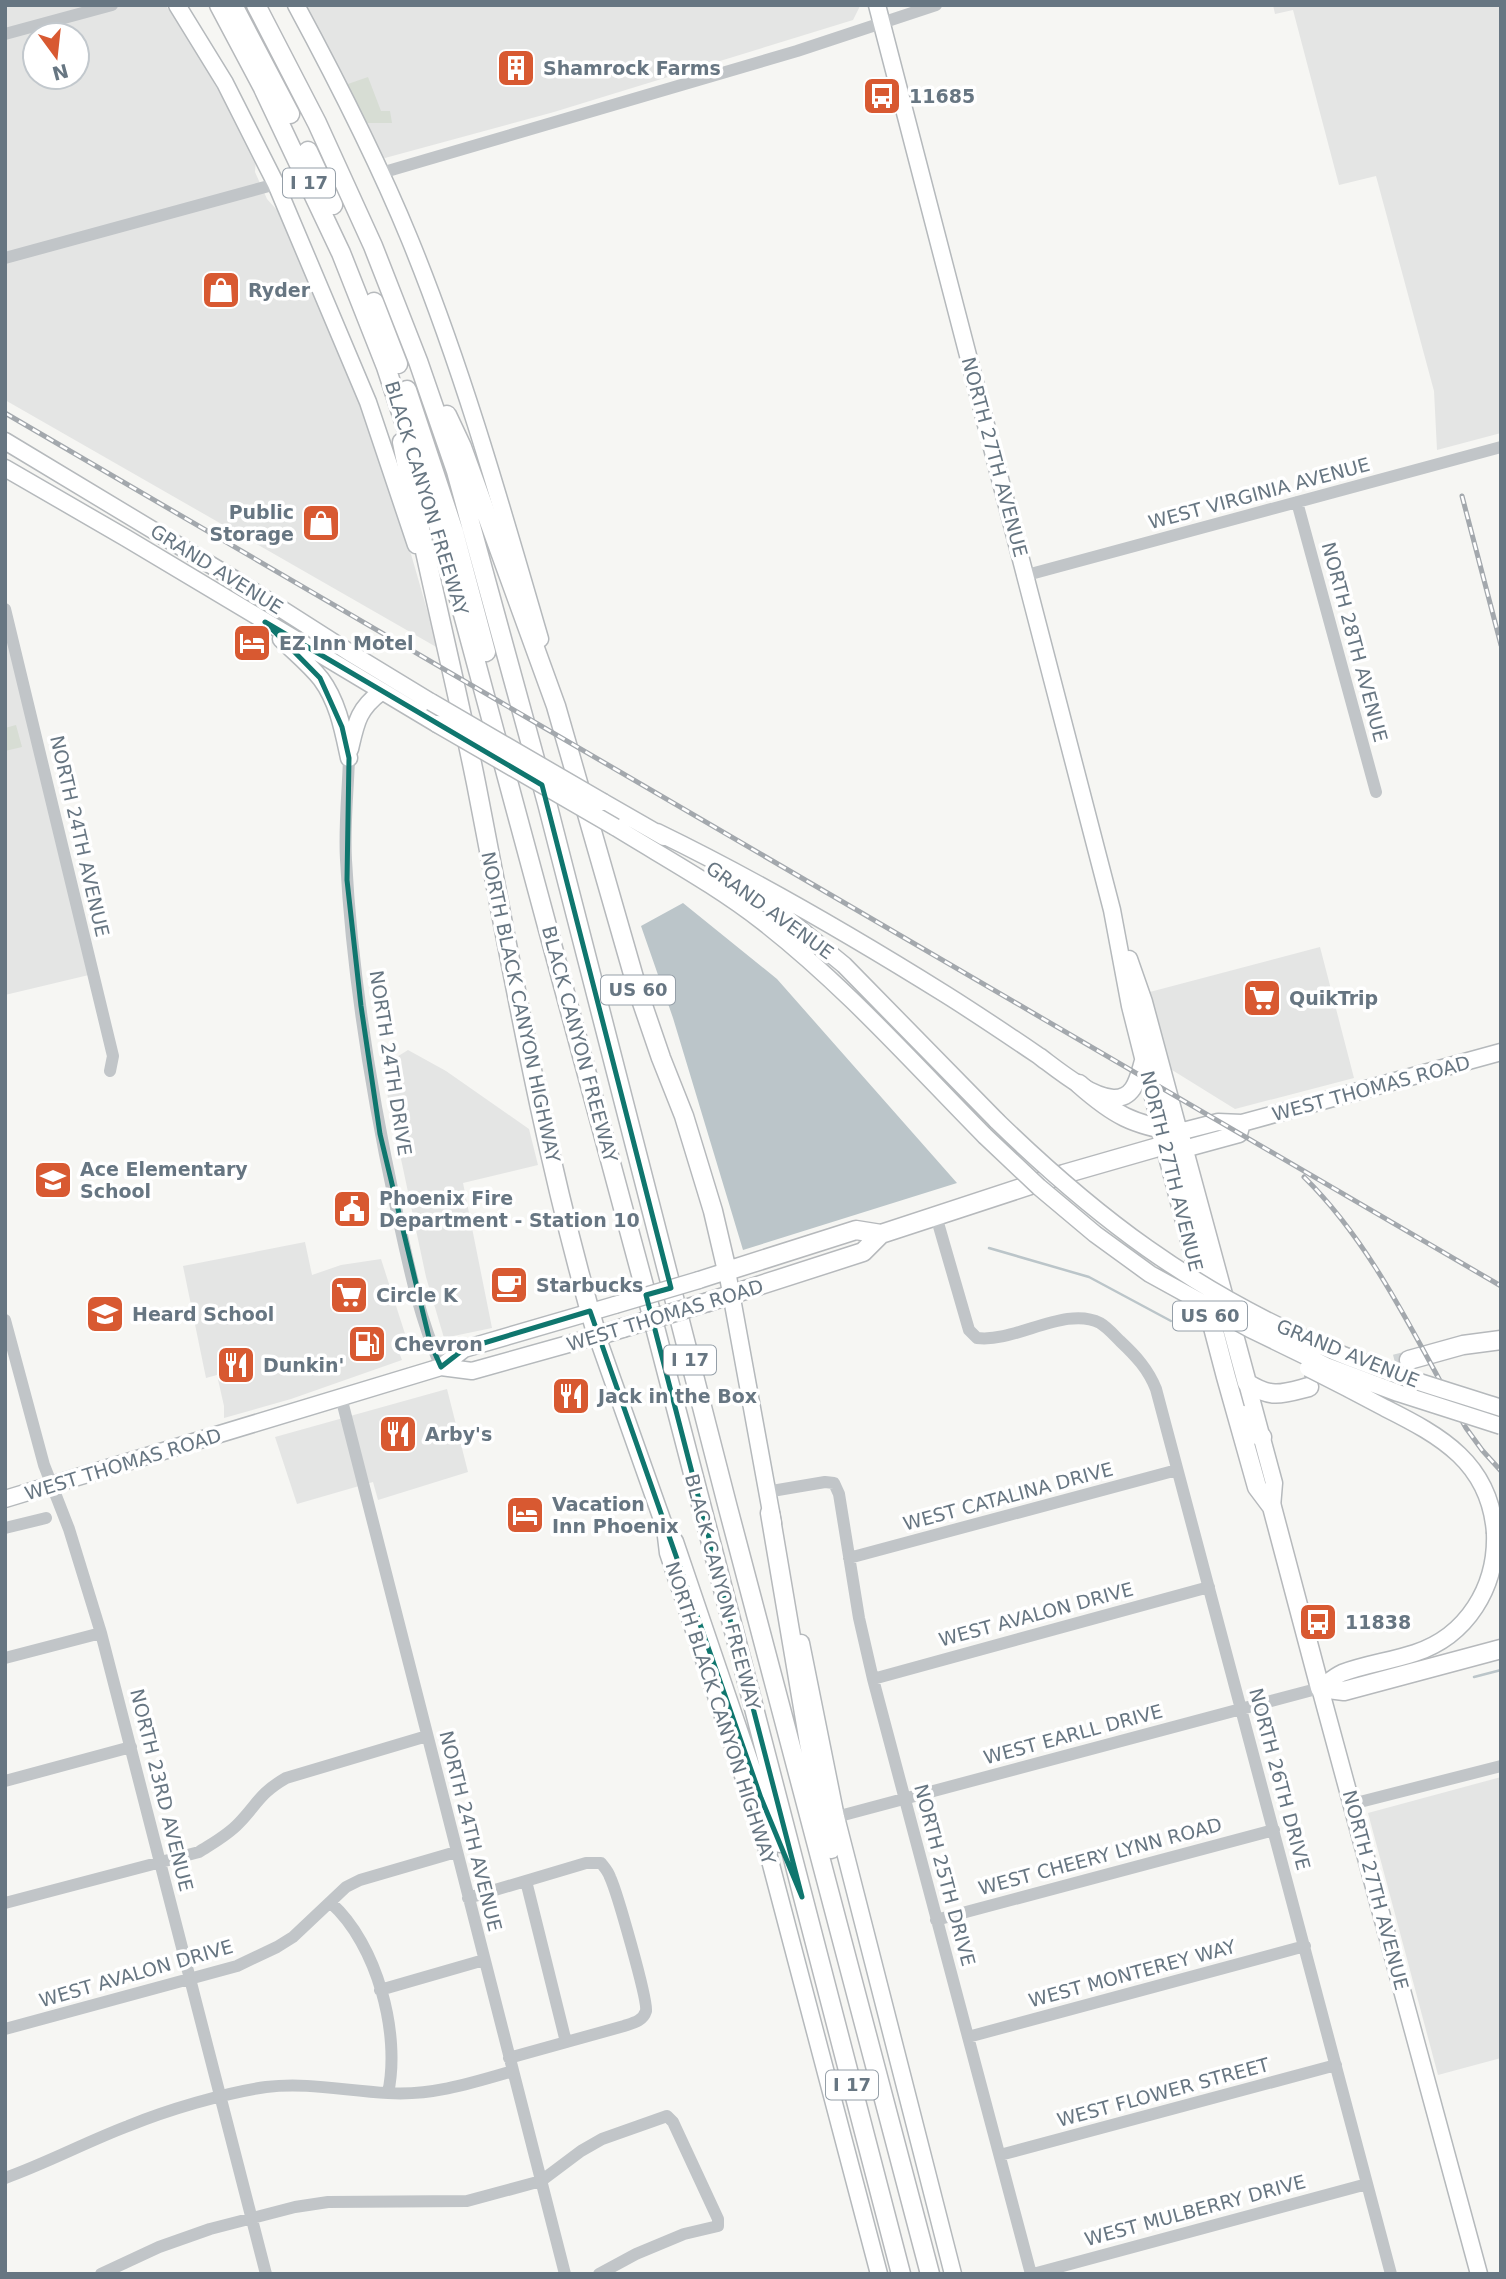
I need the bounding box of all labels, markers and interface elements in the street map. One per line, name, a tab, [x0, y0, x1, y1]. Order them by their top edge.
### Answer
north arrow	[21, 21, 91, 91]
building icon: Shamrock Farms	[495, 47, 537, 89]
place label: Shamrock Farms	[543, 57, 721, 79]
text: N	[50, 60, 71, 85]
bus stop icon: 11685	[861, 75, 903, 117]
place label: 11685	[909, 85, 975, 107]
road number: I 17	[283, 168, 335, 198]
shop icon: Ryder	[200, 269, 242, 311]
place label: Ryder	[248, 279, 311, 301]
street label: NORTH 27TH AVENUE	[958, 355, 1032, 559]
street label: BLACK CANYON FREEWAY	[381, 378, 473, 618]
street label: WEST VIRGINIA AVENUE	[1146, 453, 1372, 533]
place label: Public Storage	[210, 501, 294, 545]
shop icon: Public Storage	[300, 502, 342, 544]
street label: GRAND AVENUE	[147, 519, 287, 619]
street label: NORTH 28TH AVENUE	[1318, 540, 1392, 744]
hotel icon: EZ Inn Motel	[231, 622, 273, 664]
place label: EZ Inn Motel	[279, 632, 414, 654]
street label: NORTH 24TH AVENUE	[46, 733, 114, 939]
street label: NORTH BLACK CANYON HIGHWAY	[477, 849, 565, 1165]
street label: GRAND AVENUE	[702, 856, 838, 964]
street label: BLACK CANYON FREEWAY	[538, 923, 622, 1165]
street label: NORTH 24TH DRIVE	[365, 969, 417, 1157]
road number: US 60	[601, 975, 675, 1004]
supermarket icon: QuikTrip	[1241, 977, 1283, 1019]
place label: QuikTrip	[1289, 987, 1378, 1009]
street label: WEST THOMAS ROAD	[1269, 1051, 1473, 1125]
street label: NORTH 27TH AVENUE	[1136, 1068, 1208, 1274]
place label: Ace Elementary School	[80, 1158, 248, 1202]
school or university icon: Ace Elementary School	[32, 1159, 74, 1201]
place label: Phoenix Fire Department - Station 10	[379, 1187, 640, 1231]
public building icon: Phoenix Fire Department - Station 10	[331, 1188, 373, 1230]
cafe icon: Starbucks	[488, 1264, 530, 1306]
supermarket icon: Circle K	[328, 1274, 370, 1316]
place label: Starbucks	[536, 1274, 643, 1296]
street label: WEST THOMAS ROAD	[564, 1275, 766, 1355]
place label: Circle K	[376, 1284, 459, 1306]
school or university icon: Heard School	[84, 1293, 126, 1335]
road number: US 60	[1173, 1302, 1247, 1330]
place label: Heard School	[132, 1303, 274, 1325]
street label: GRAND AVENUE	[1273, 1314, 1423, 1392]
fuel station icon: Chevron	[346, 1323, 388, 1365]
place label: Chevron	[394, 1333, 483, 1355]
restaurant icon: Dunkin'	[215, 1344, 257, 1386]
road number: I 17	[664, 1345, 716, 1374]
place label: Dunkin'	[263, 1354, 344, 1376]
restaurant icon: Jack in the Box	[550, 1375, 592, 1417]
place label: Jack in the Box	[596, 1385, 757, 1407]
restaurant icon: Arby's	[377, 1413, 419, 1455]
place label: Arby's	[425, 1423, 492, 1445]
street label: WEST THOMAS ROAD	[22, 1424, 224, 1504]
street label: WEST CATALINA DRIVE	[901, 1457, 1115, 1535]
street label: BLACK CANYON FREEWAY	[681, 1471, 765, 1713]
place label: Vacation Inn Phoenix	[552, 1493, 678, 1537]
hotel icon: Vacation Inn Phoenix	[504, 1494, 546, 1536]
street label: NORTH BLACK CANYON HIGHWAY	[661, 1559, 781, 1868]
street label: WEST AVALON DRIVE	[936, 1577, 1136, 1651]
bus stop icon: 11838	[1297, 1601, 1339, 1643]
place label: 11838	[1345, 1611, 1411, 1633]
street label: NORTH 23RD AVENUE	[126, 1686, 198, 1894]
street label: NORTH 26TH DRIVE	[1245, 1686, 1315, 1872]
street label: WEST EARLL DRIVE	[981, 1700, 1165, 1768]
street label: NORTH 24TH AVENUE	[435, 1728, 507, 1934]
street label: NORTH 25TH DRIVE	[910, 1782, 980, 1968]
street label: NORTH 27TH AVENUE	[1339, 1788, 1413, 1992]
street label: WEST CHEERY LYNN ROAD	[976, 1813, 1224, 1899]
street label: WEST AVALON DRIVE	[37, 1935, 235, 2011]
street label: WEST MONTEREY WAY	[1026, 1935, 1238, 2011]
street label: WEST FLOWER STREET	[1054, 2053, 1272, 2131]
road number: I 17	[826, 2070, 878, 2099]
street label: WEST MULBERRY DRIVE	[1082, 2170, 1308, 2250]

